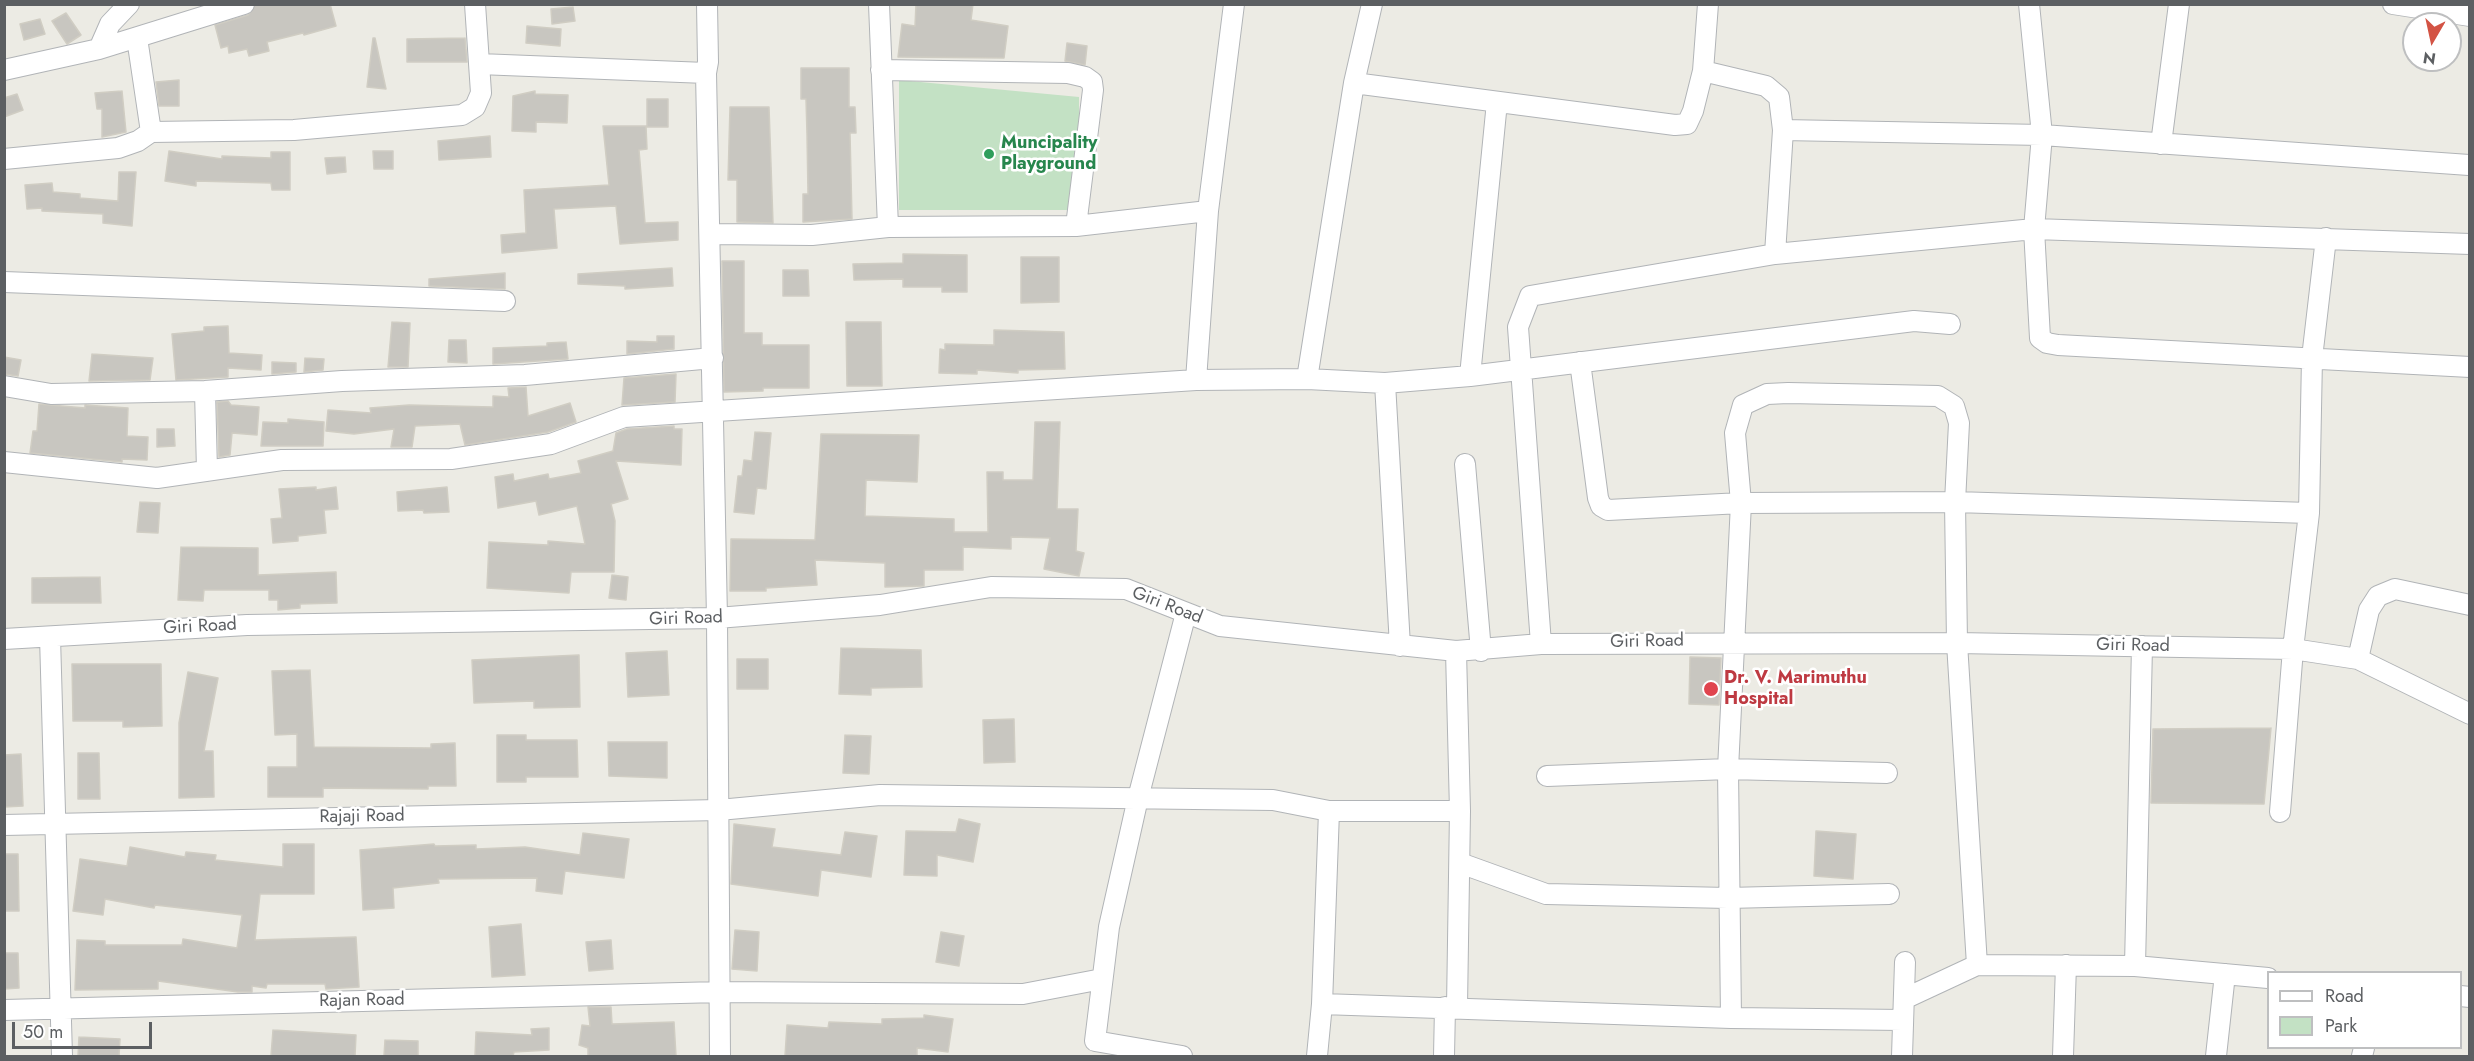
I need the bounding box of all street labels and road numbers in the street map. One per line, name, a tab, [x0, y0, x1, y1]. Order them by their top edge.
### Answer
street label: Giri Road	[1129, 583, 1205, 629]
street label: Giri Road	[649, 607, 723, 631]
street label: Giri Road	[163, 614, 237, 640]
street label: Giri Road	[1610, 631, 1684, 653]
street label: Giri Road	[2096, 635, 2170, 657]
street label: Rajaji Road	[319, 805, 405, 829]
street label: Rajan Road	[319, 989, 405, 1013]

